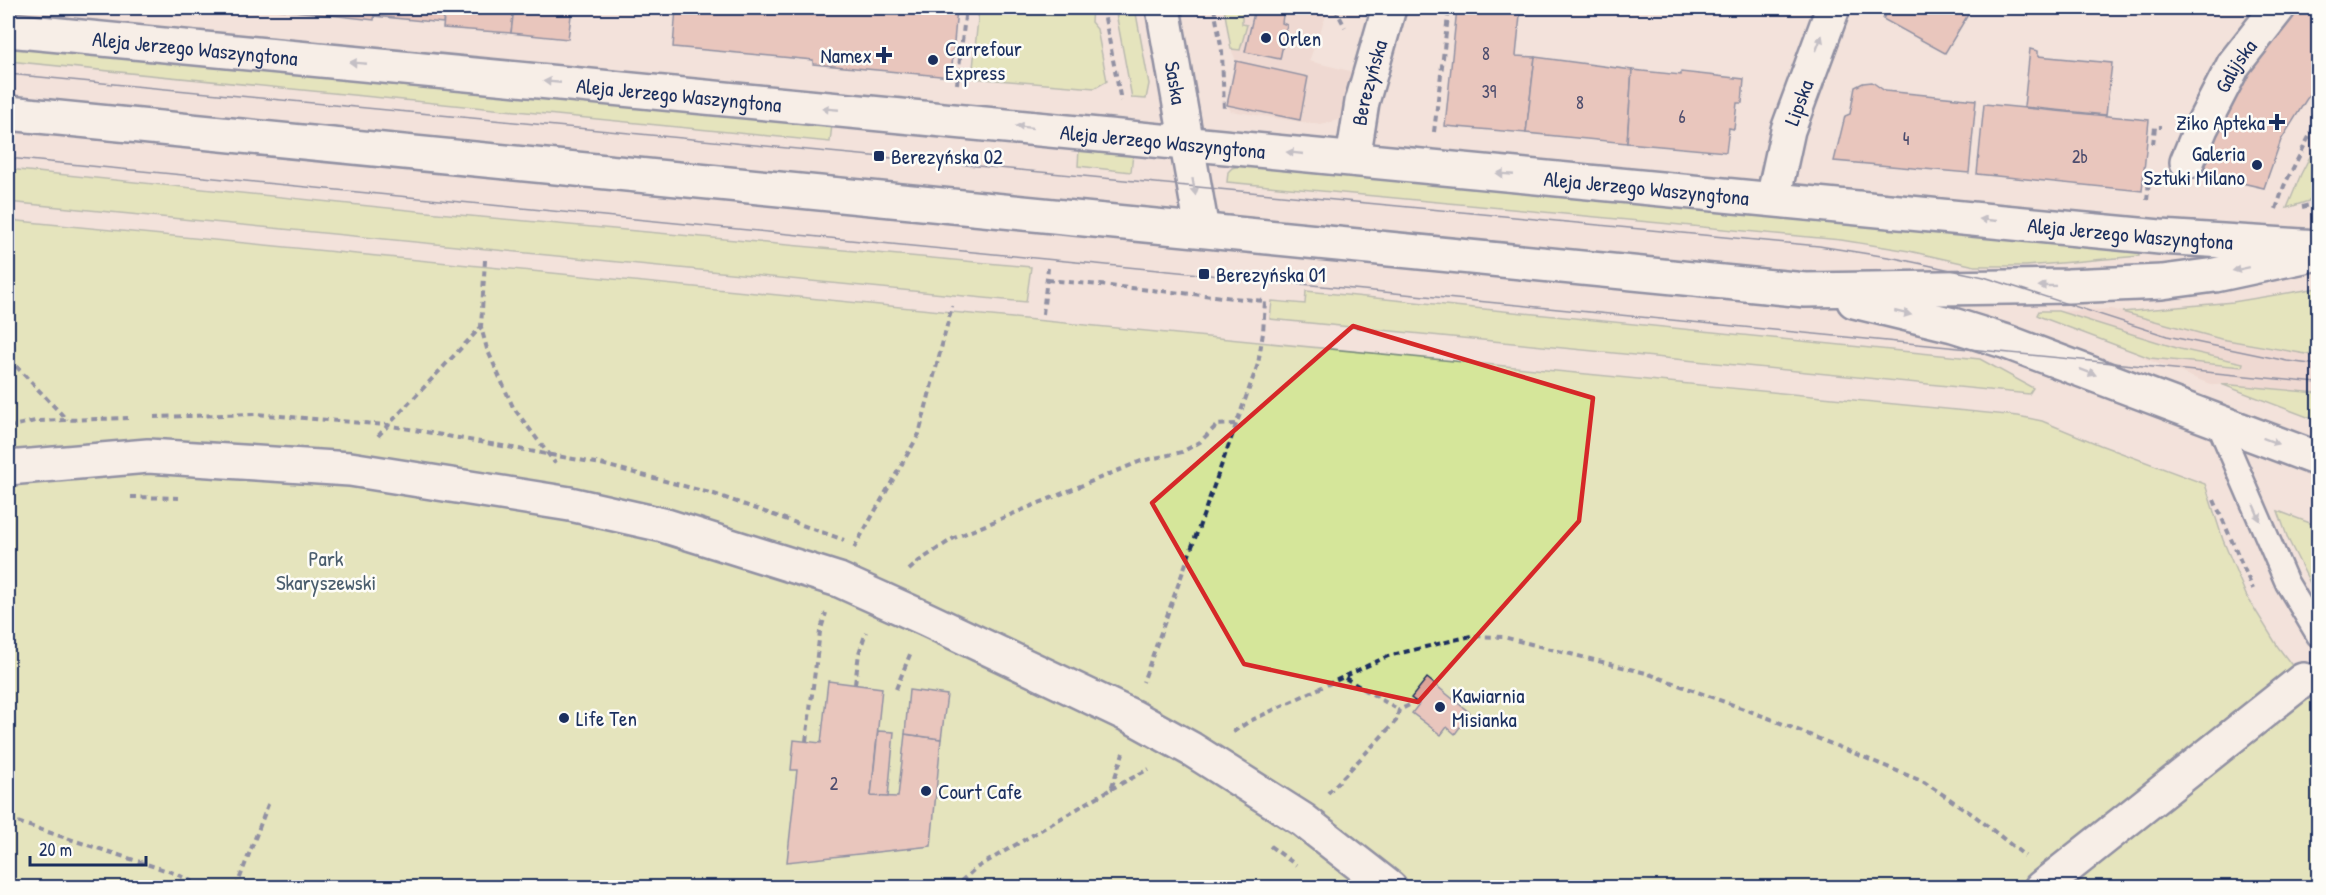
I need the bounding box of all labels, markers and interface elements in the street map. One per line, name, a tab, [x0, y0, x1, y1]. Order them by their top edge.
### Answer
street label: Aleja Jerzego Waszyngtona	[91, 24, 299, 72]
place label: Orlen	[1278, 24, 1321, 53]
marker: Orlen	[1259, 31, 1273, 45]
street label: Galijska	[2207, 33, 2263, 97]
place label: Carrefour Express	[945, 34, 1022, 87]
one-way arrow	[1815, 34, 1825, 52]
street label: Berezyńska	[1344, 36, 1394, 128]
place label: Namex	[821, 41, 872, 70]
house number: 8	[1482, 41, 1490, 66]
marker: Namex	[877, 48, 891, 62]
marker: Carrefour Express	[926, 53, 940, 67]
one-way arrow	[348, 58, 367, 68]
street label: Saska	[1158, 59, 1194, 106]
street label: Aleja Jerzego Waszyngtona	[575, 70, 783, 119]
street label: Lipska	[1777, 76, 1820, 129]
one-way arrow	[543, 77, 562, 87]
house number: 39	[1482, 79, 1497, 104]
house number: 8	[1576, 90, 1584, 115]
one-way arrow	[820, 104, 839, 114]
house number: 6	[1678, 104, 1686, 129]
place label: Ziko Apteka	[2176, 108, 2265, 137]
marker: Ziko Apteka	[2270, 115, 2284, 129]
street label: Aleja Jerzego Waszyngtona	[1059, 117, 1267, 165]
one-way arrow	[1014, 122, 1033, 132]
house number: 4	[1903, 126, 1910, 151]
place label: Galeria Sztuki Milano	[2144, 139, 2245, 192]
place label: Berezyńska 02	[891, 142, 1003, 171]
house number: 2b	[2072, 144, 2088, 169]
one-way arrow	[1285, 148, 1304, 158]
marker: Berezyńska 02	[872, 149, 886, 163]
marker: Galeria Sztuki Milano	[2250, 158, 2264, 172]
street label: Aleja Jerzego Waszyngtona	[1543, 163, 1750, 212]
one-way arrow	[1496, 169, 1515, 179]
one-way arrow	[1190, 177, 1199, 196]
street label: Aleja Jerzego Waszyngtona	[2026, 210, 2234, 256]
one-way arrow	[1979, 215, 1998, 225]
place label: Berezyńska 01	[1216, 260, 1326, 289]
one-way arrow	[2231, 265, 2250, 274]
marker: Berezyńska 01	[1197, 267, 1211, 281]
one-way arrow	[2037, 281, 2056, 291]
one-way arrow	[1894, 308, 1912, 318]
one-way arrow	[2080, 367, 2098, 377]
one-way arrow	[2262, 437, 2280, 446]
one-way arrow	[2253, 504, 2262, 522]
park label: Park Skaryszewski	[276, 544, 376, 597]
place label: Kawiarnia Misianka	[1452, 681, 1524, 734]
marker: Kawiarnia Misianka	[1433, 700, 1447, 714]
place label: Life Ten	[576, 704, 637, 733]
marker: Life Ten	[557, 711, 571, 725]
house number: 2	[830, 771, 839, 796]
place label: Court Cafe	[938, 777, 1022, 806]
marker: Court Cafe	[919, 784, 933, 798]
scale bar	[30, 829, 146, 867]
text: 20 m	[39, 837, 72, 862]

